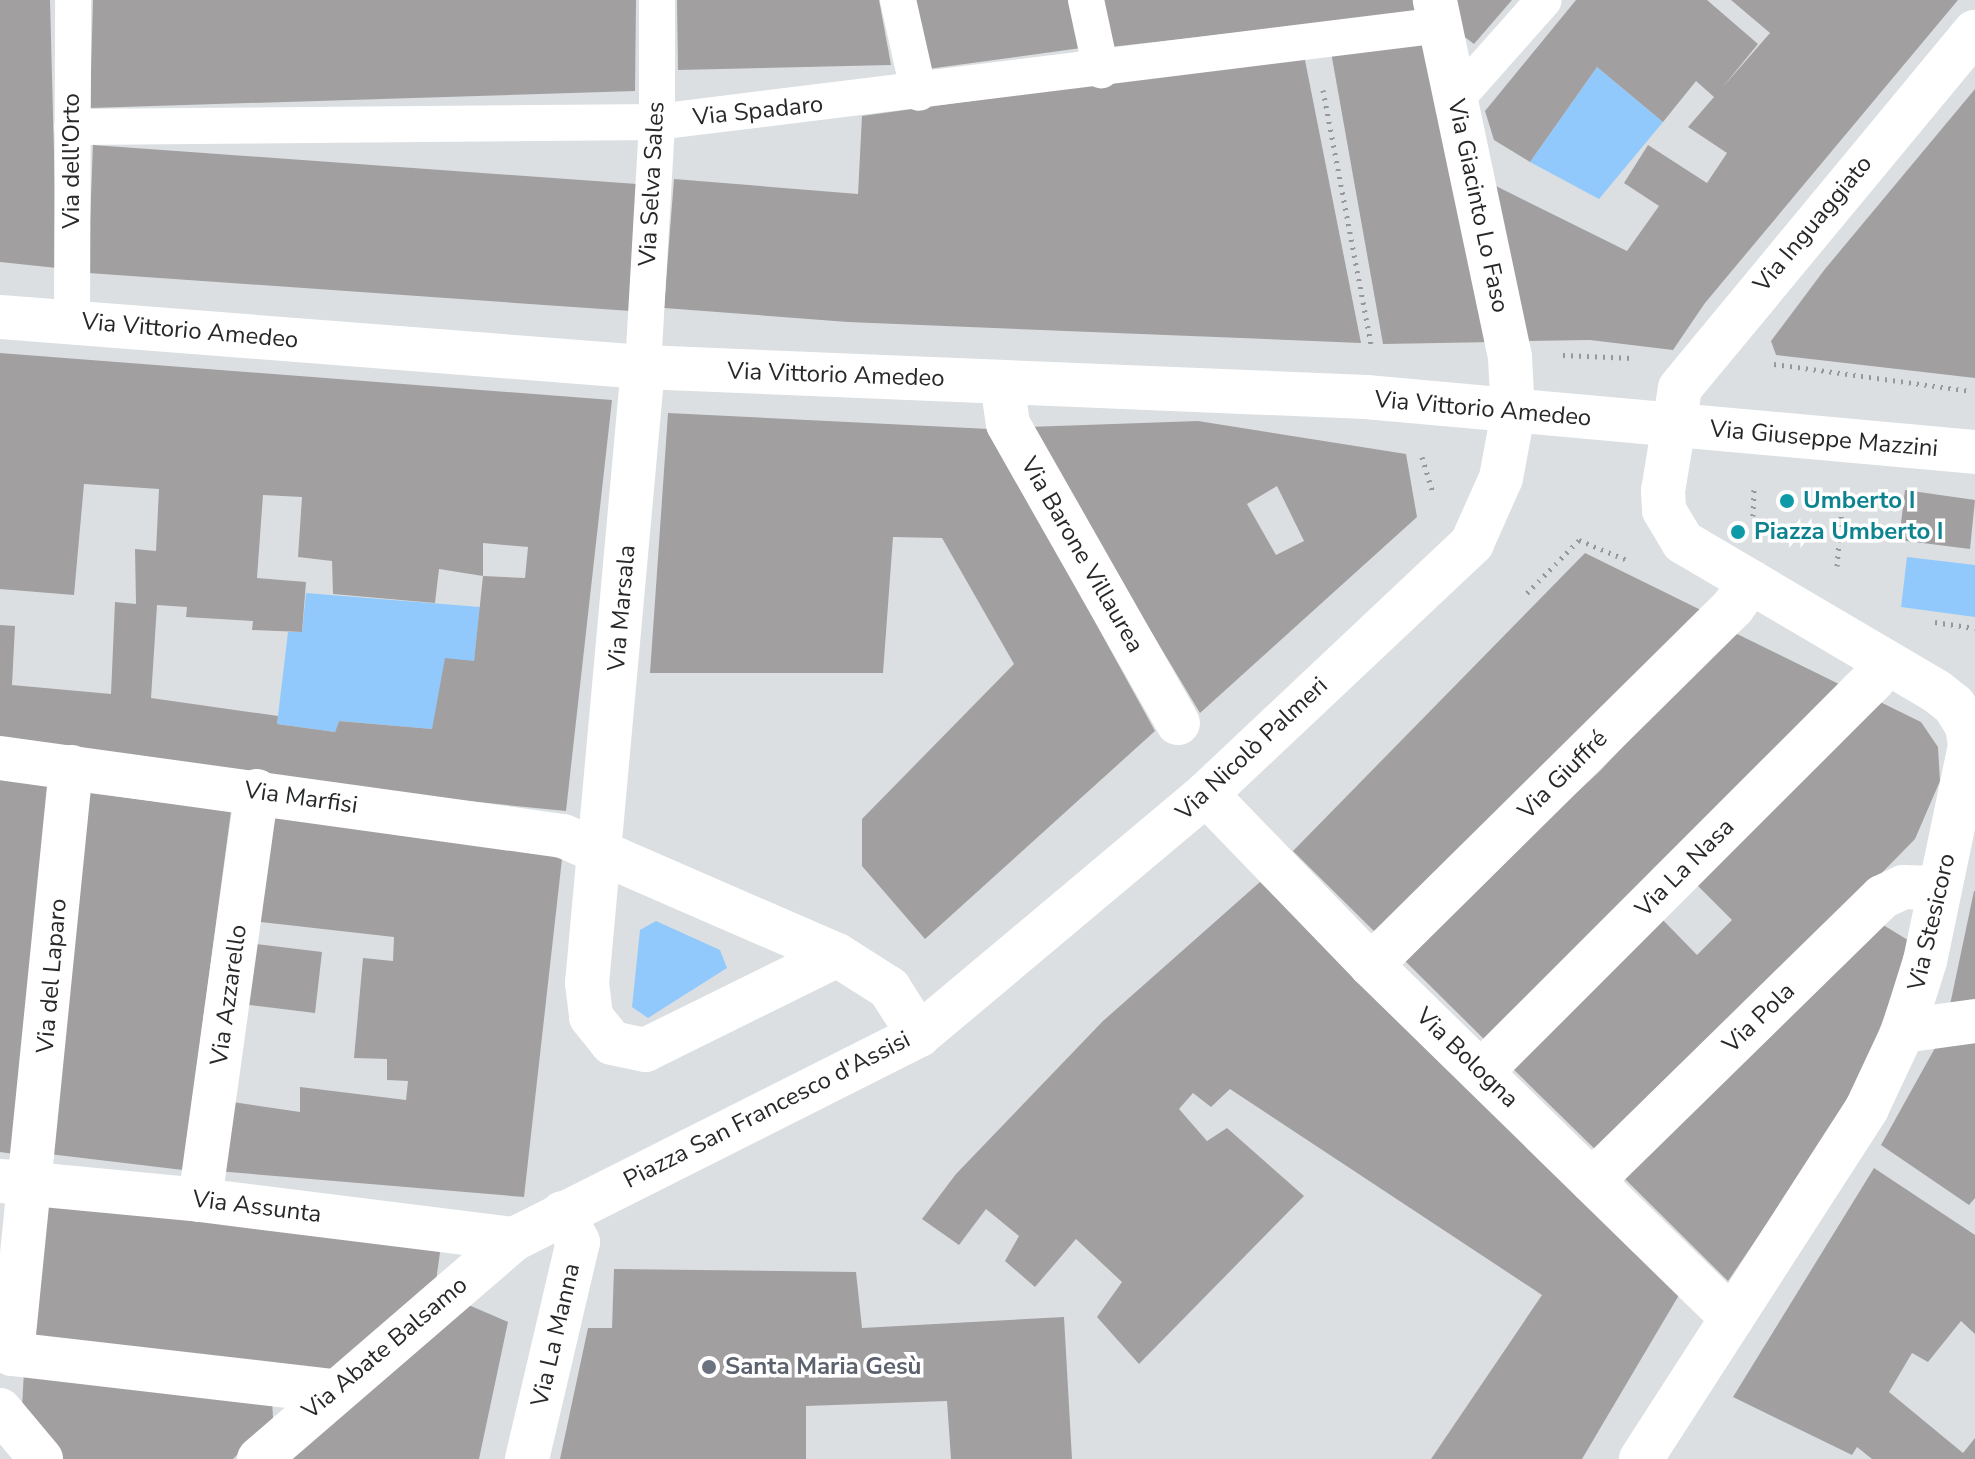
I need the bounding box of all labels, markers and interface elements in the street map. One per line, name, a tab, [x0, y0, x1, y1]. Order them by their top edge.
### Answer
street label: Via Spadaro	[691, 90, 825, 132]
street label: Via dell'Orto	[58, 93, 86, 229]
street label: Via Giacinto Lo Faso	[1441, 97, 1515, 315]
street label: Via Selva Sales	[633, 101, 671, 267]
street label: Via Inguaggiato	[1748, 150, 1878, 298]
street label: Via Vittorio Amedeo	[80, 307, 300, 355]
street label: Via Vittorio Amedeo	[727, 357, 945, 393]
street label: Via Vittorio Amedeo	[1373, 385, 1593, 433]
street label: Via Giuseppe Mazzini	[1709, 415, 1939, 463]
street label: Via Barone Villaurea	[1014, 452, 1150, 658]
place label: Umberto I	[1803, 487, 1915, 515]
marker: Umberto I	[1778, 492, 1796, 510]
place label: Piazza Umberto I	[1754, 518, 1944, 546]
marker: Piazza Umberto I	[1729, 523, 1747, 541]
street label: Via Marsala	[602, 544, 642, 672]
street label: Via Nicolò Palmeri	[1170, 671, 1334, 827]
street label: Via Giuffré	[1512, 724, 1614, 826]
street label: Via Marfisi	[243, 776, 359, 820]
street label: Via La Nasa	[1630, 813, 1740, 923]
street label: Via Stesicoro	[1902, 851, 1962, 993]
street label: Via del Laparo	[31, 897, 73, 1055]
street label: Via Azzarello	[205, 923, 253, 1067]
street label: Via Pola	[1717, 977, 1801, 1059]
street label: Via Bologna	[1410, 1002, 1524, 1114]
street label: Piazza San Francesco d'Assisi	[619, 1025, 915, 1195]
street label: Via Assunta	[191, 1185, 323, 1229]
street label: Via La Manna	[526, 1261, 586, 1409]
street label: Via Abate Balsamo	[297, 1271, 473, 1425]
place label: Santa Maria Gesù	[725, 1353, 922, 1381]
marker: Santa Maria Gesù	[700, 1358, 718, 1376]

